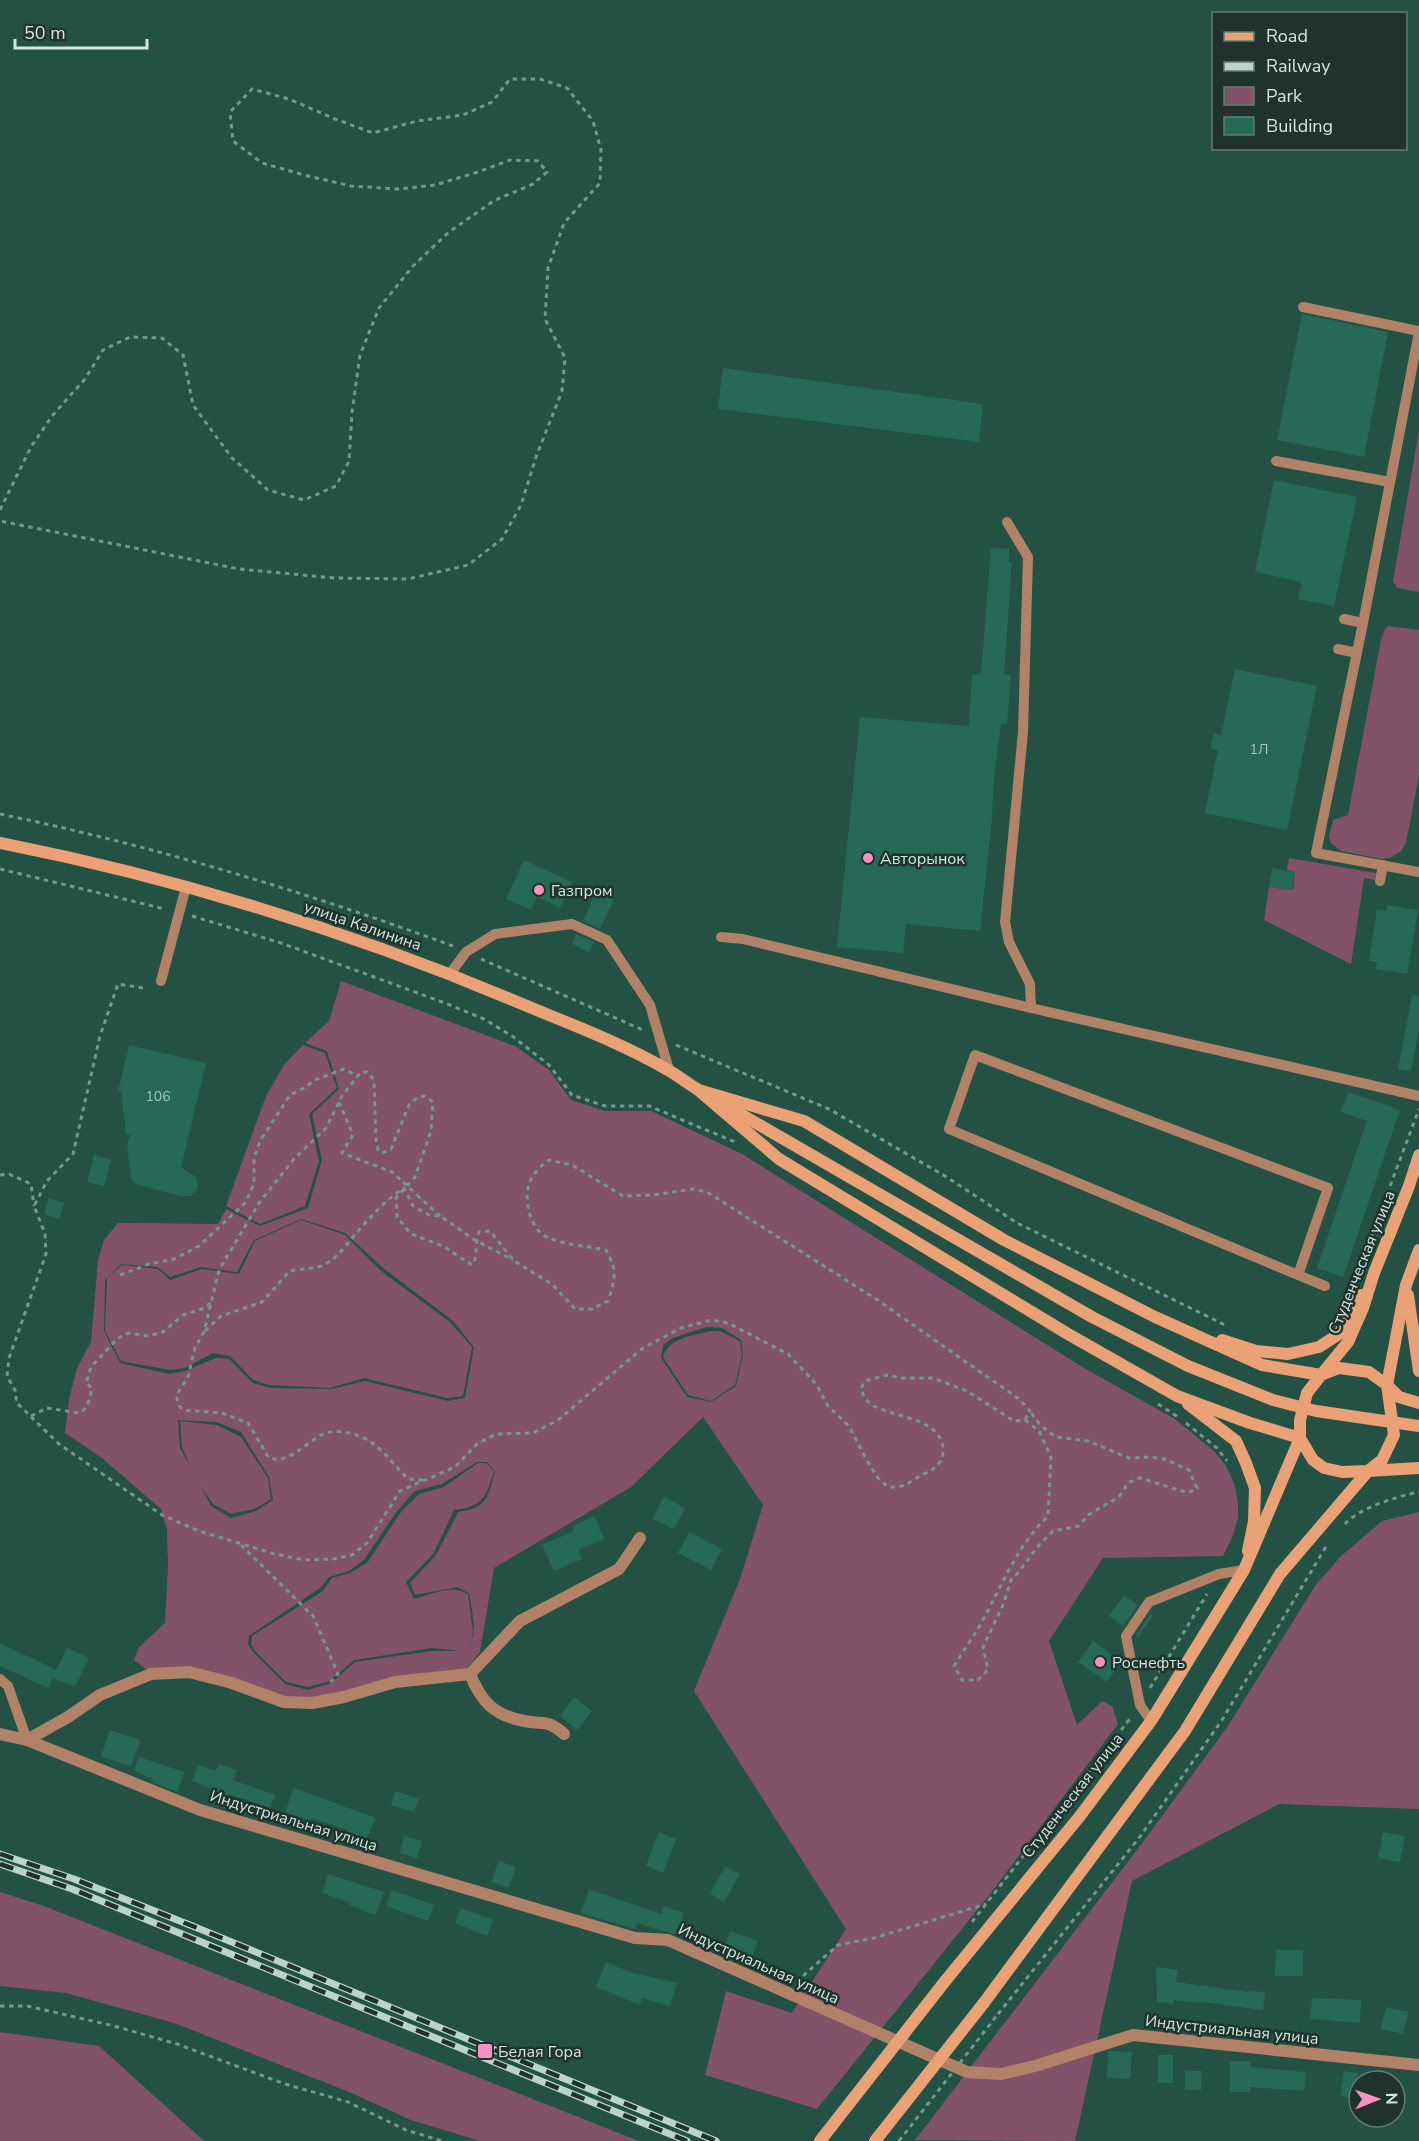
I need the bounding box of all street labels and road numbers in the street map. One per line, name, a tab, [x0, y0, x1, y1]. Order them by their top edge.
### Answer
street label: улица Калинина	[301, 896, 424, 956]
street label: Студенческая улица	[1323, 1187, 1401, 1337]
street label: Студенческая улица	[1017, 1729, 1129, 1863]
street label: Индустриальная улица	[207, 1785, 380, 1857]
street label: Индустриальная улица	[675, 1918, 843, 2009]
street label: Индустриальная улица	[1144, 2010, 1320, 2050]

